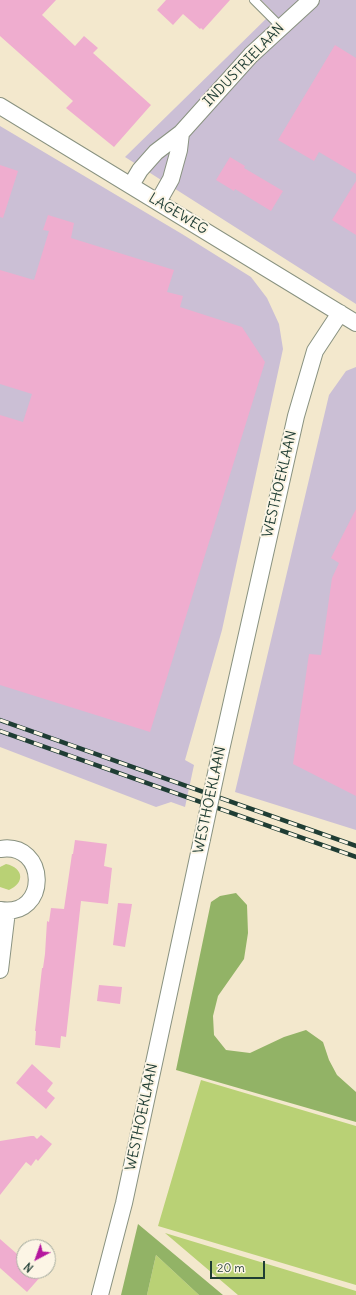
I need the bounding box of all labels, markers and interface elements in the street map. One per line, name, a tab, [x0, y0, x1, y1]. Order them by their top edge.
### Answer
street label: INDUSTRIELAAN	[200, 20, 288, 110]
street label: LAGEWEG	[145, 190, 211, 238]
street label: WESTHOEKLAAN	[260, 429, 300, 539]
street label: WESTHOEKLAAN	[190, 745, 230, 855]
street label: WESTHOEKLAAN	[122, 1062, 162, 1172]
north arrow	[16, 1239, 56, 1279]
scale bar	[212, 1253, 267, 1279]
text: N	[21, 1260, 36, 1275]
text: 20 m	[217, 1260, 245, 1275]

